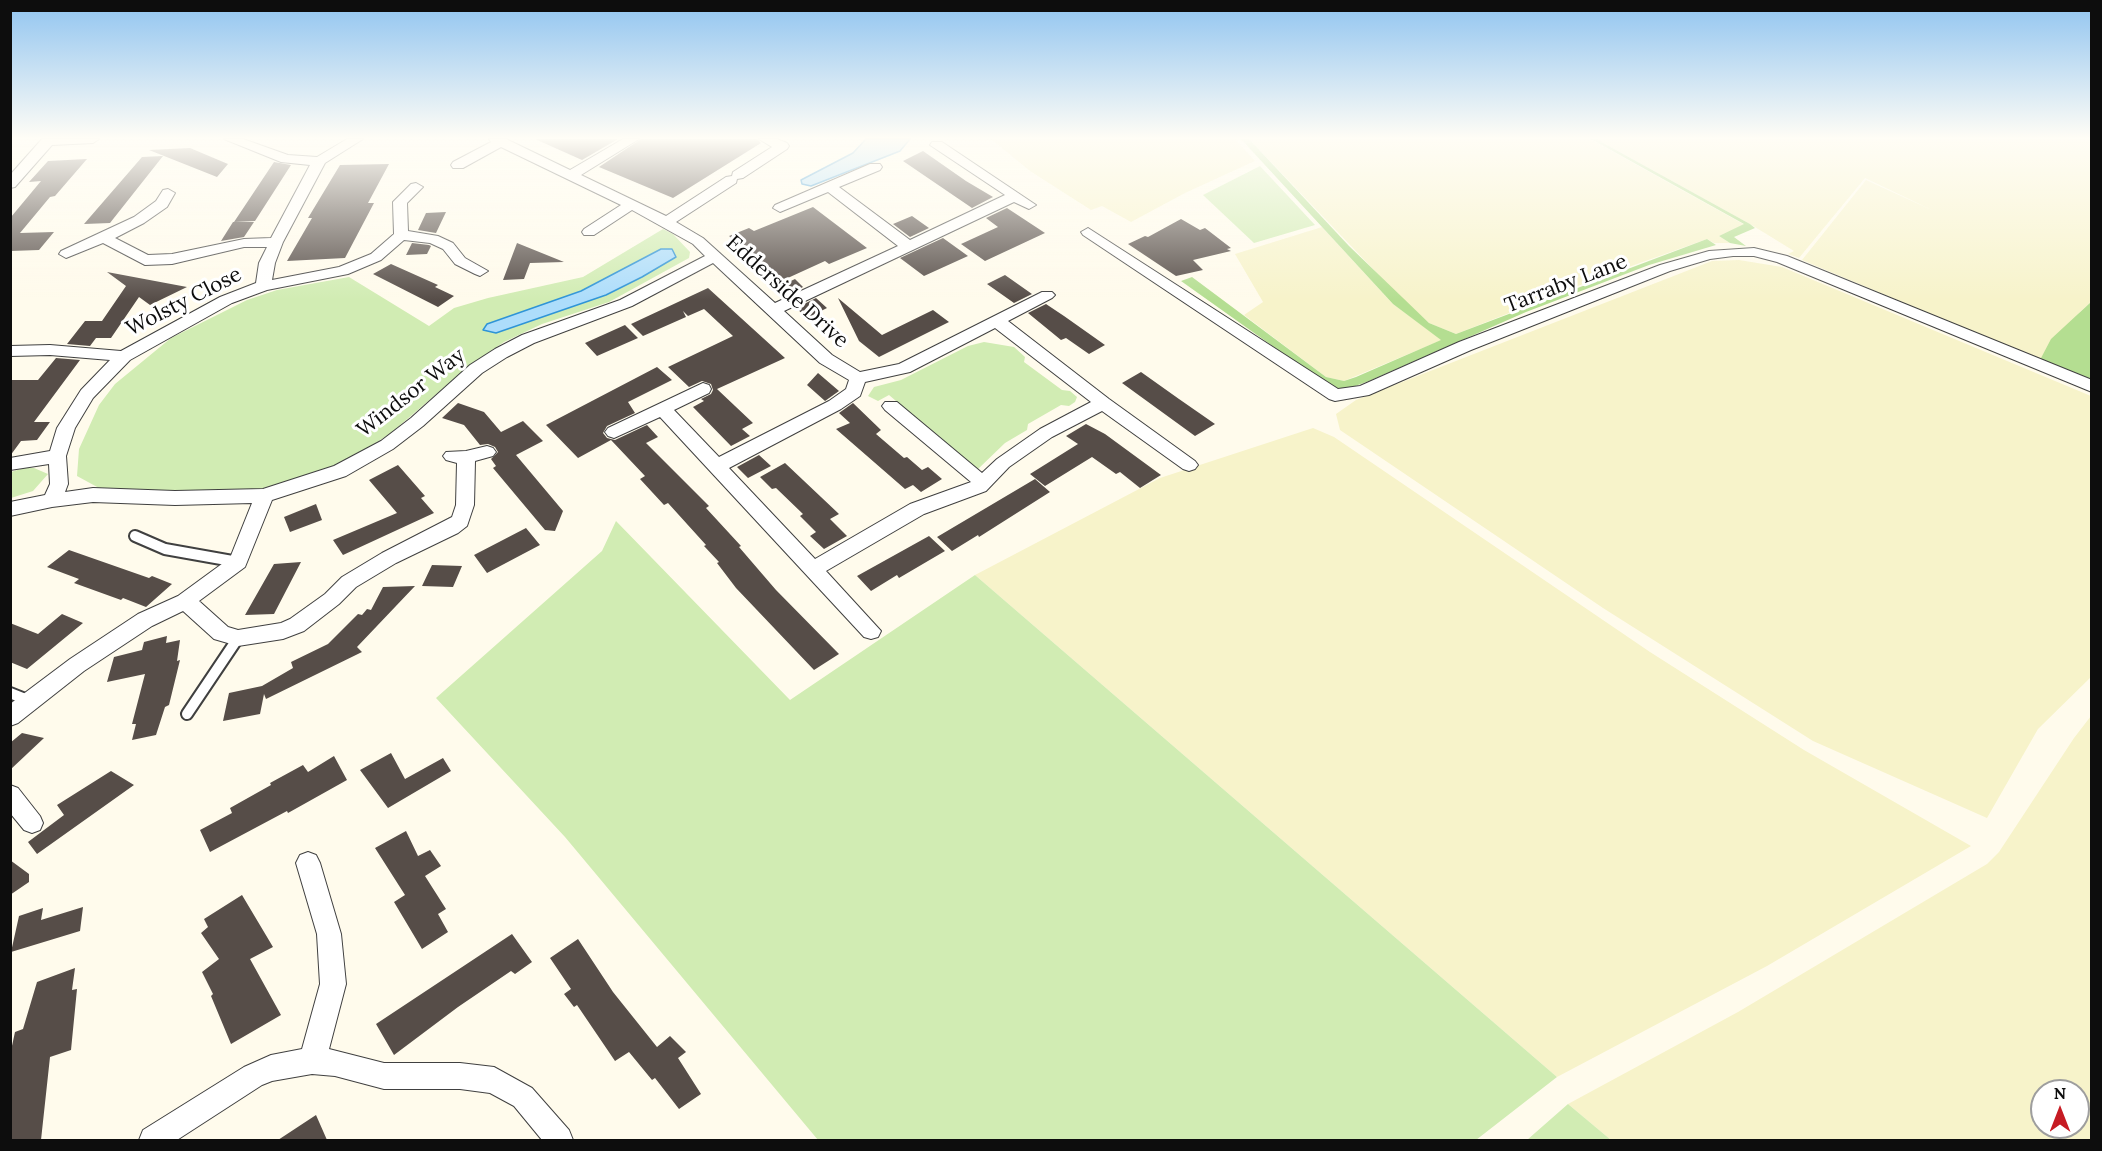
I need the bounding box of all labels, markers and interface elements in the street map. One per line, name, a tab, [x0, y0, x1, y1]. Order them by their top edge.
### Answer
street label: Edderside Drive	[721, 230, 853, 354]
street label: Tarraby Lane	[1501, 249, 1631, 319]
street label: Wolsty Close	[122, 262, 246, 342]
street label: Windsor Way	[352, 343, 470, 443]
north arrow	[2030, 1079, 2090, 1139]
text: N	[2054, 1083, 2066, 1103]

